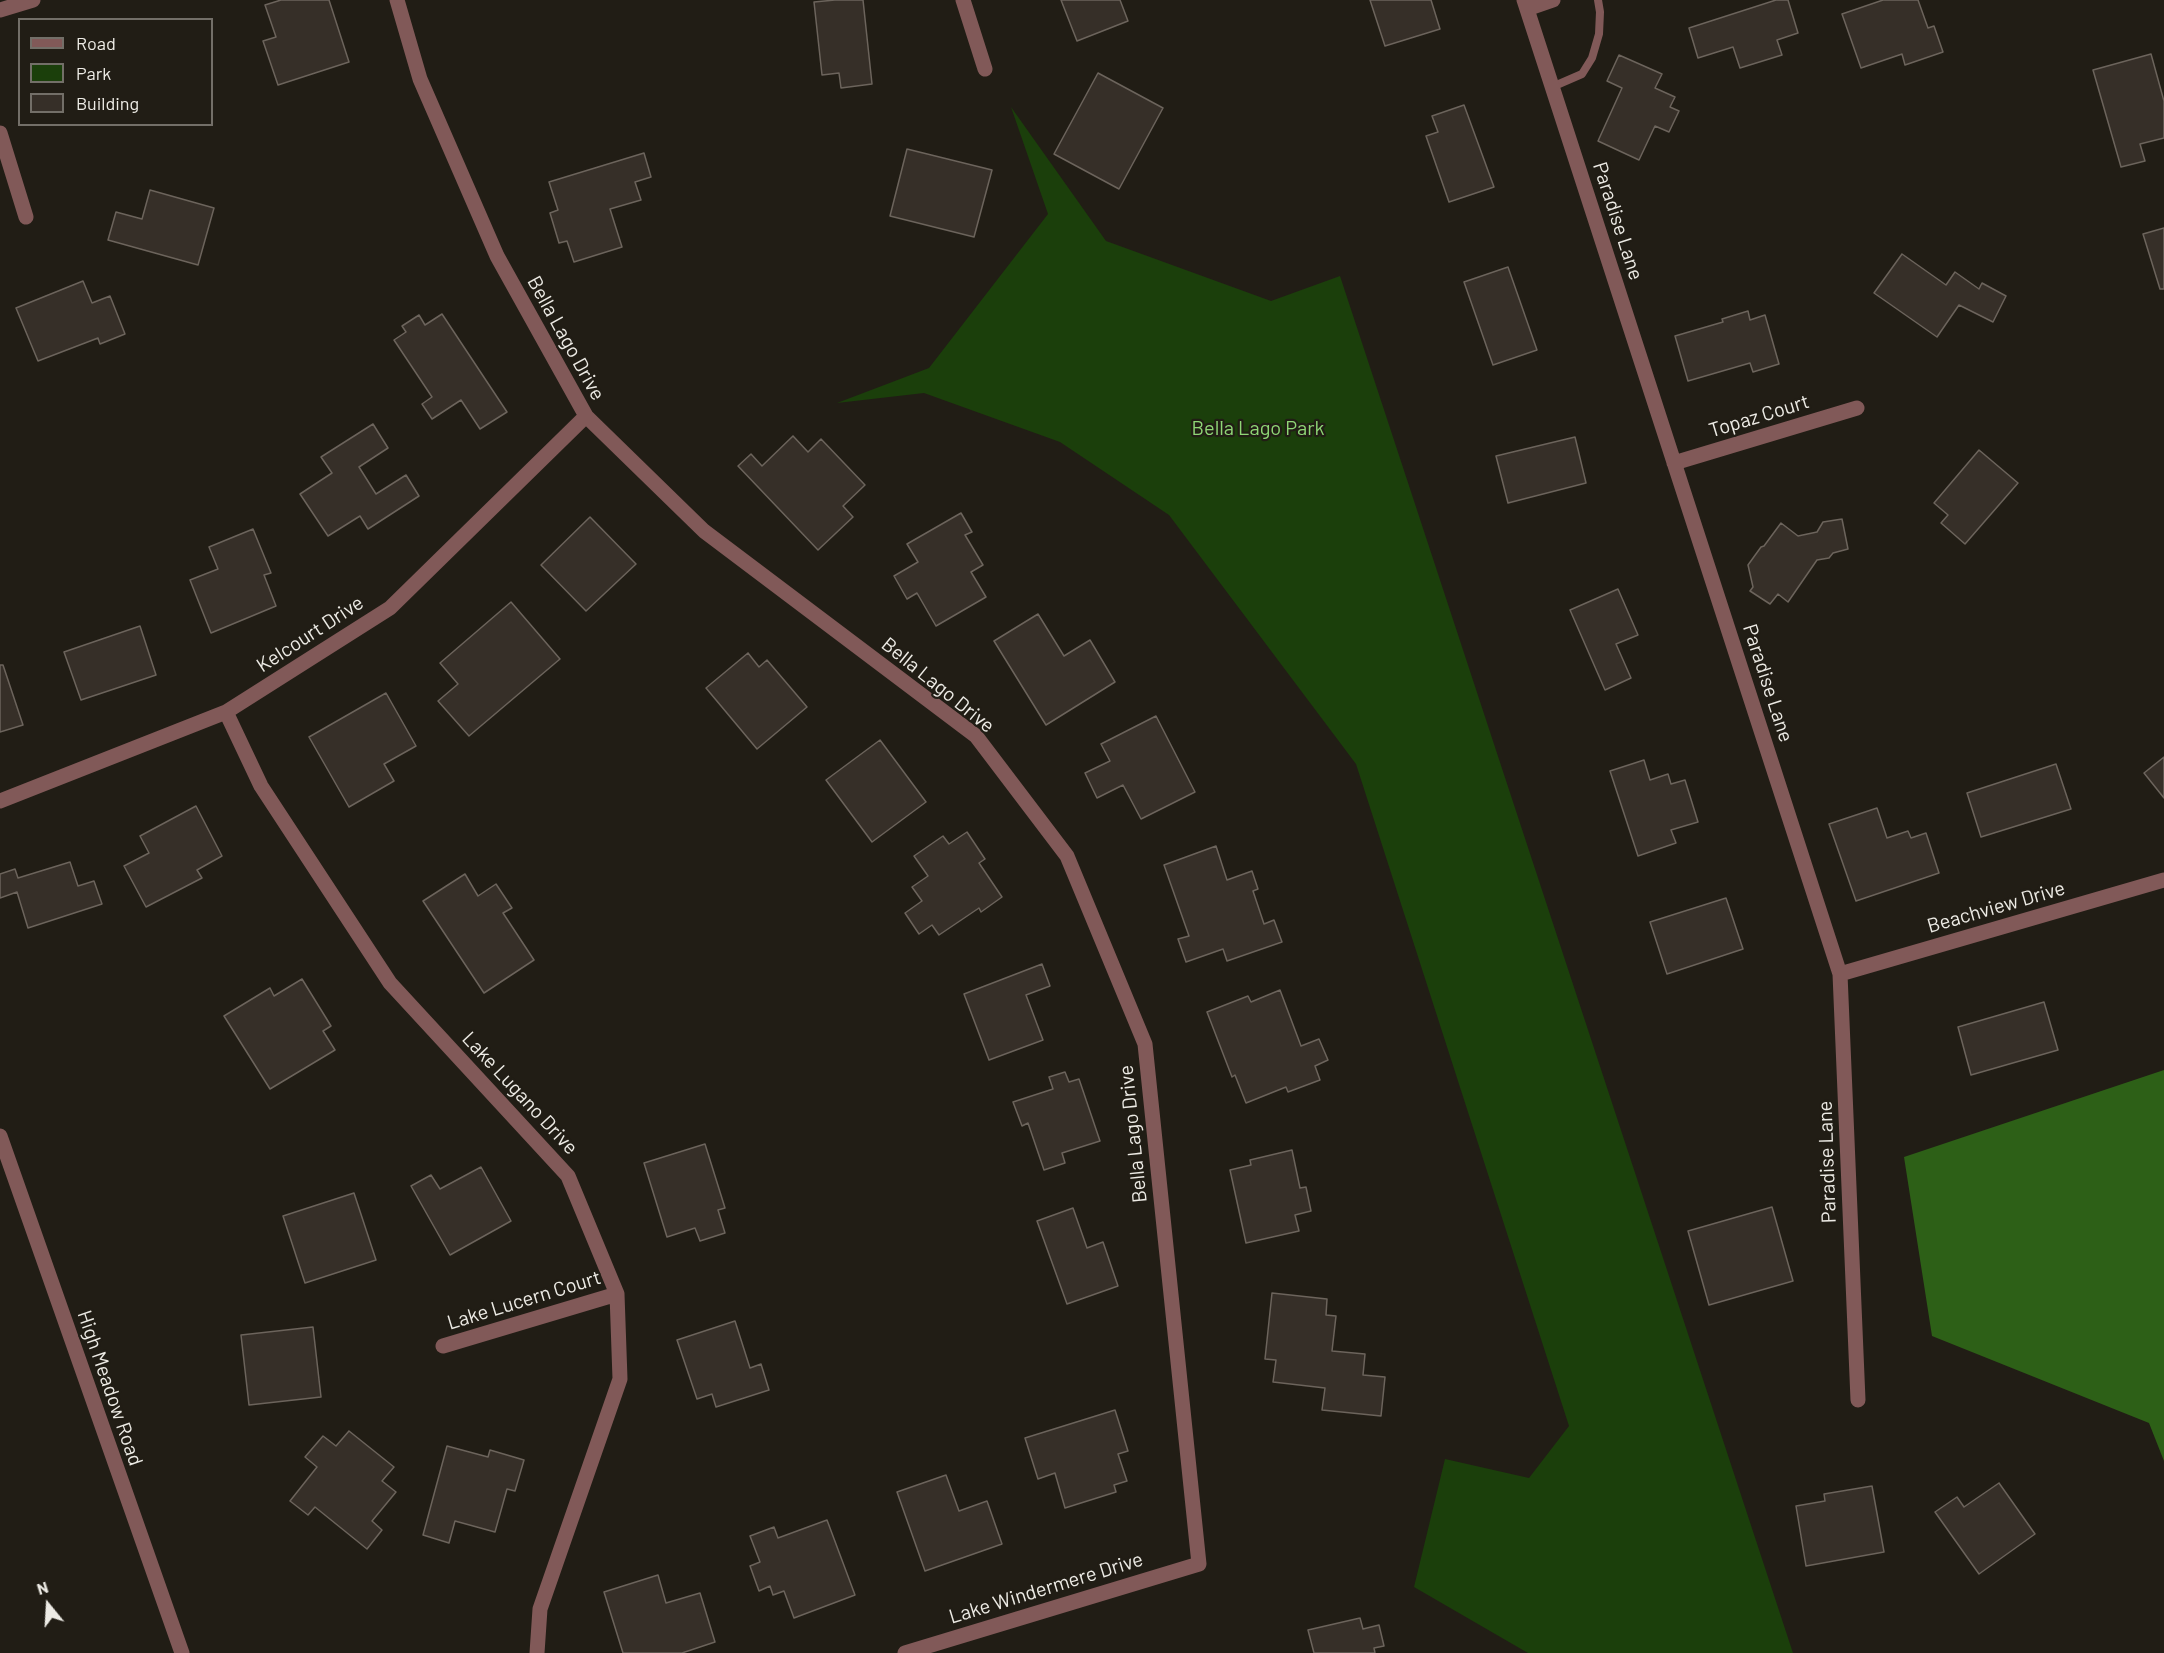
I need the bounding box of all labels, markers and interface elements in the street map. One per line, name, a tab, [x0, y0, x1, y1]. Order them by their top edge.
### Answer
legend	[18, 18, 213, 126]
text: Road	[76, 32, 116, 54]
text: Park	[76, 62, 111, 84]
text: Building	[76, 92, 139, 114]
street label: Paradise Lane	[1588, 159, 1648, 283]
street label: Bella Lago Drive	[522, 272, 610, 404]
street label: Topaz Court	[1706, 389, 1812, 443]
park label: Bella Lago Park	[1191, 416, 1325, 440]
street label: Kelcourt Drive	[252, 591, 368, 677]
street label: Paradise Lane	[1738, 621, 1798, 745]
street label: Bella Lago Drive	[877, 632, 999, 738]
street label: Beachview Drive	[1924, 876, 2068, 938]
street label: Lake Lugano Drive	[457, 1027, 583, 1159]
street label: Bella Lago Drive	[1114, 1064, 1152, 1204]
street label: Paradise Lane	[1813, 1100, 1841, 1224]
street label: Lake Lucern Court	[444, 1265, 604, 1335]
street label: High Meadow Road	[72, 1307, 148, 1469]
street label: Lake Windermere Drive	[946, 1547, 1146, 1629]
north arrow	[18, 1575, 78, 1635]
text: N	[34, 1577, 50, 1598]

